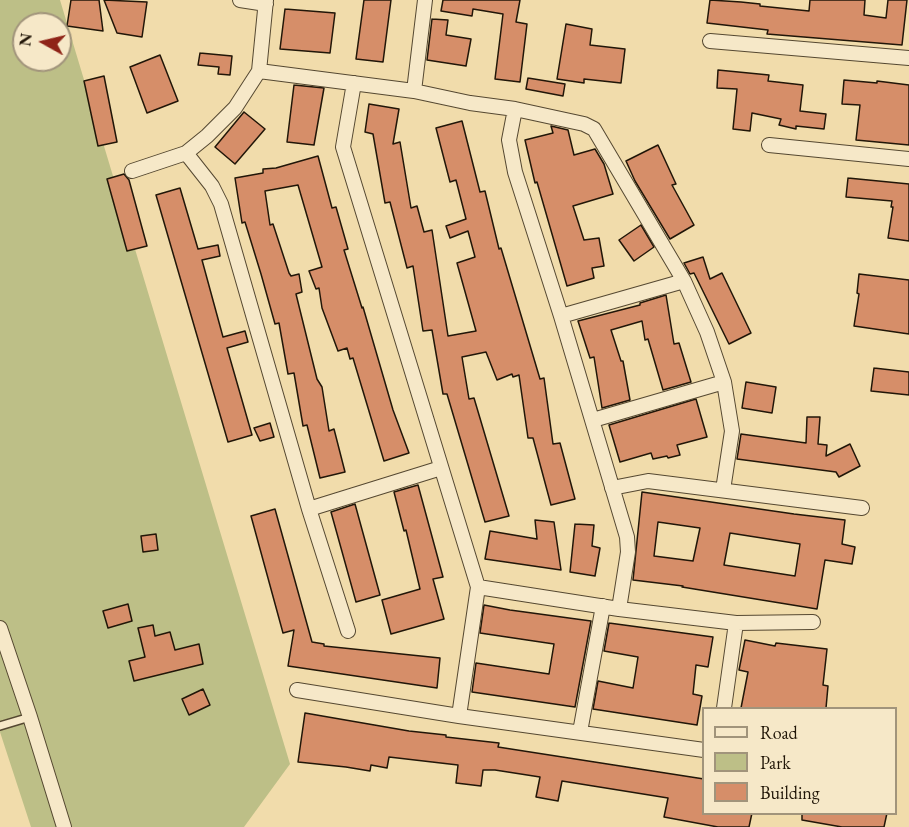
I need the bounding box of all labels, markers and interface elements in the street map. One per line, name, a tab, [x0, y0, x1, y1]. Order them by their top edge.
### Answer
north arrow	[12, 12, 72, 72]
text: N	[14, 32, 37, 48]
legend	[702, 707, 897, 815]
text: Road	[760, 721, 798, 744]
text: Park	[760, 751, 791, 774]
text: Building	[760, 781, 820, 804]

